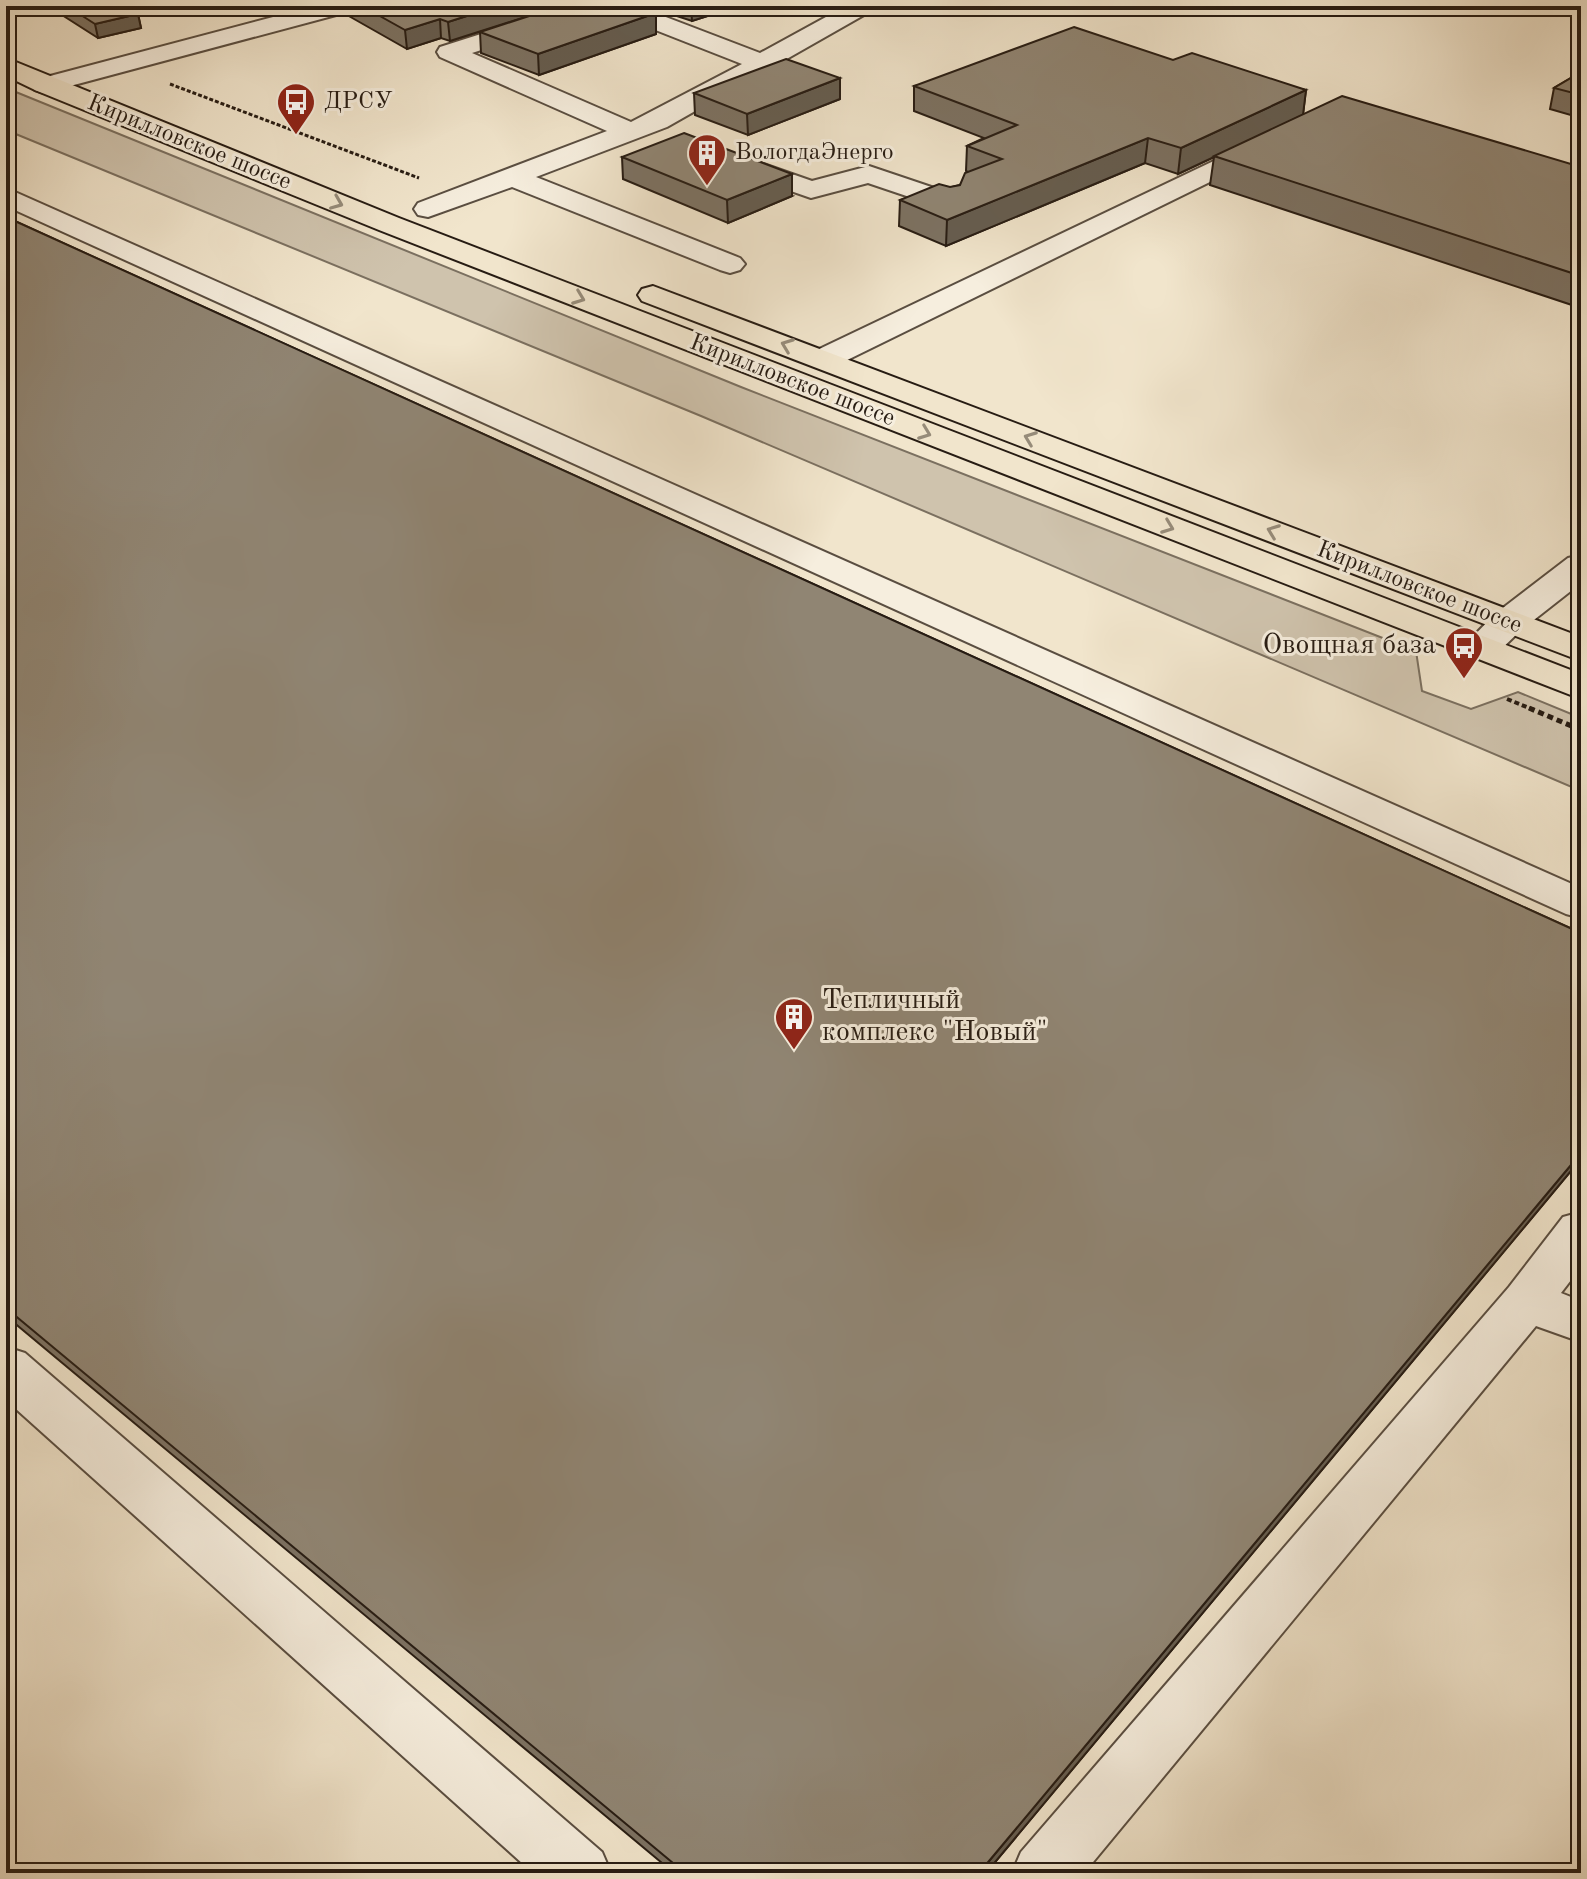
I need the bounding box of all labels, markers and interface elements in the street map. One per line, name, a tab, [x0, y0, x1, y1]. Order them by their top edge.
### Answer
bus stop icon: ДРСУ	[275, 81, 317, 136]
place label: ДРСУ	[324, 90, 393, 114]
street label: Кирилловское шоссе	[84, 91, 294, 195]
building icon: ВологдаЭнерго	[686, 132, 728, 187]
place label: ВологдаЭнерго	[735, 141, 894, 165]
one-way arrow	[329, 193, 343, 210]
one-way arrow	[571, 288, 585, 305]
street label: Кирилловское шоссе	[686, 331, 898, 431]
one-way arrow	[781, 338, 795, 355]
one-way arrow	[917, 423, 931, 440]
one-way arrow	[1024, 431, 1038, 448]
one-way arrow	[1160, 517, 1174, 534]
one-way arrow	[1267, 524, 1281, 541]
street label: Кирилловское шоссе	[1313, 538, 1525, 638]
bus stop icon: Овощная база	[1443, 625, 1485, 680]
place label: Овощная база	[1263, 632, 1436, 660]
place label: Тепличный комплекс "Новый"	[822, 987, 1048, 1047]
building icon: Тепличный комплекс "Новый"	[773, 996, 815, 1051]

